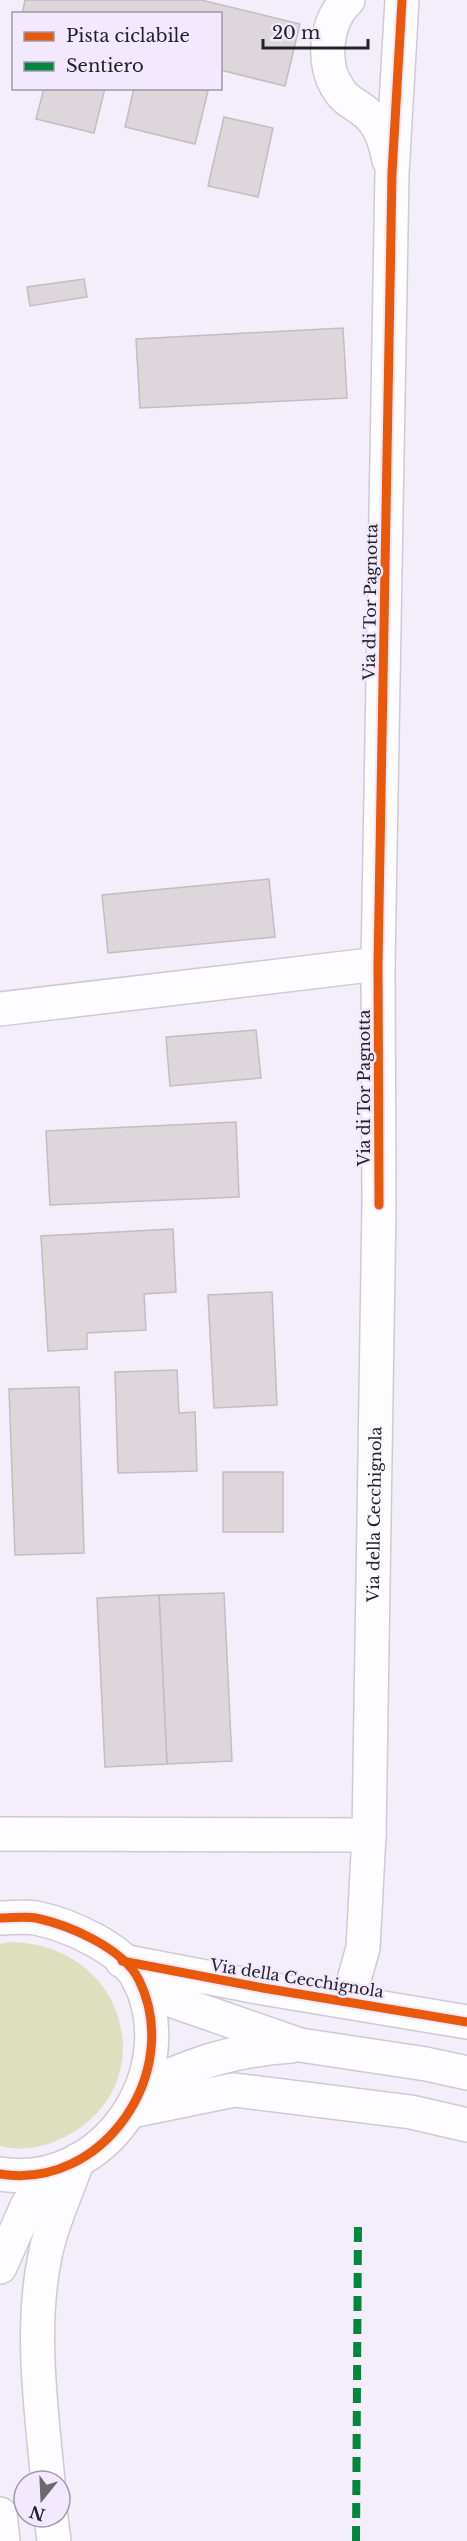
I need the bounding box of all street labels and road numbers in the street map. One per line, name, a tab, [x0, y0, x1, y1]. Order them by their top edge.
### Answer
street label: Via di Tor Pagnotta	[359, 523, 381, 681]
street label: Via di Tor Pagnotta	[354, 1010, 374, 1167]
street label: Via della Cecchignola	[363, 1426, 385, 1603]
street label: Via della Cecchignola	[208, 1954, 385, 2002]

